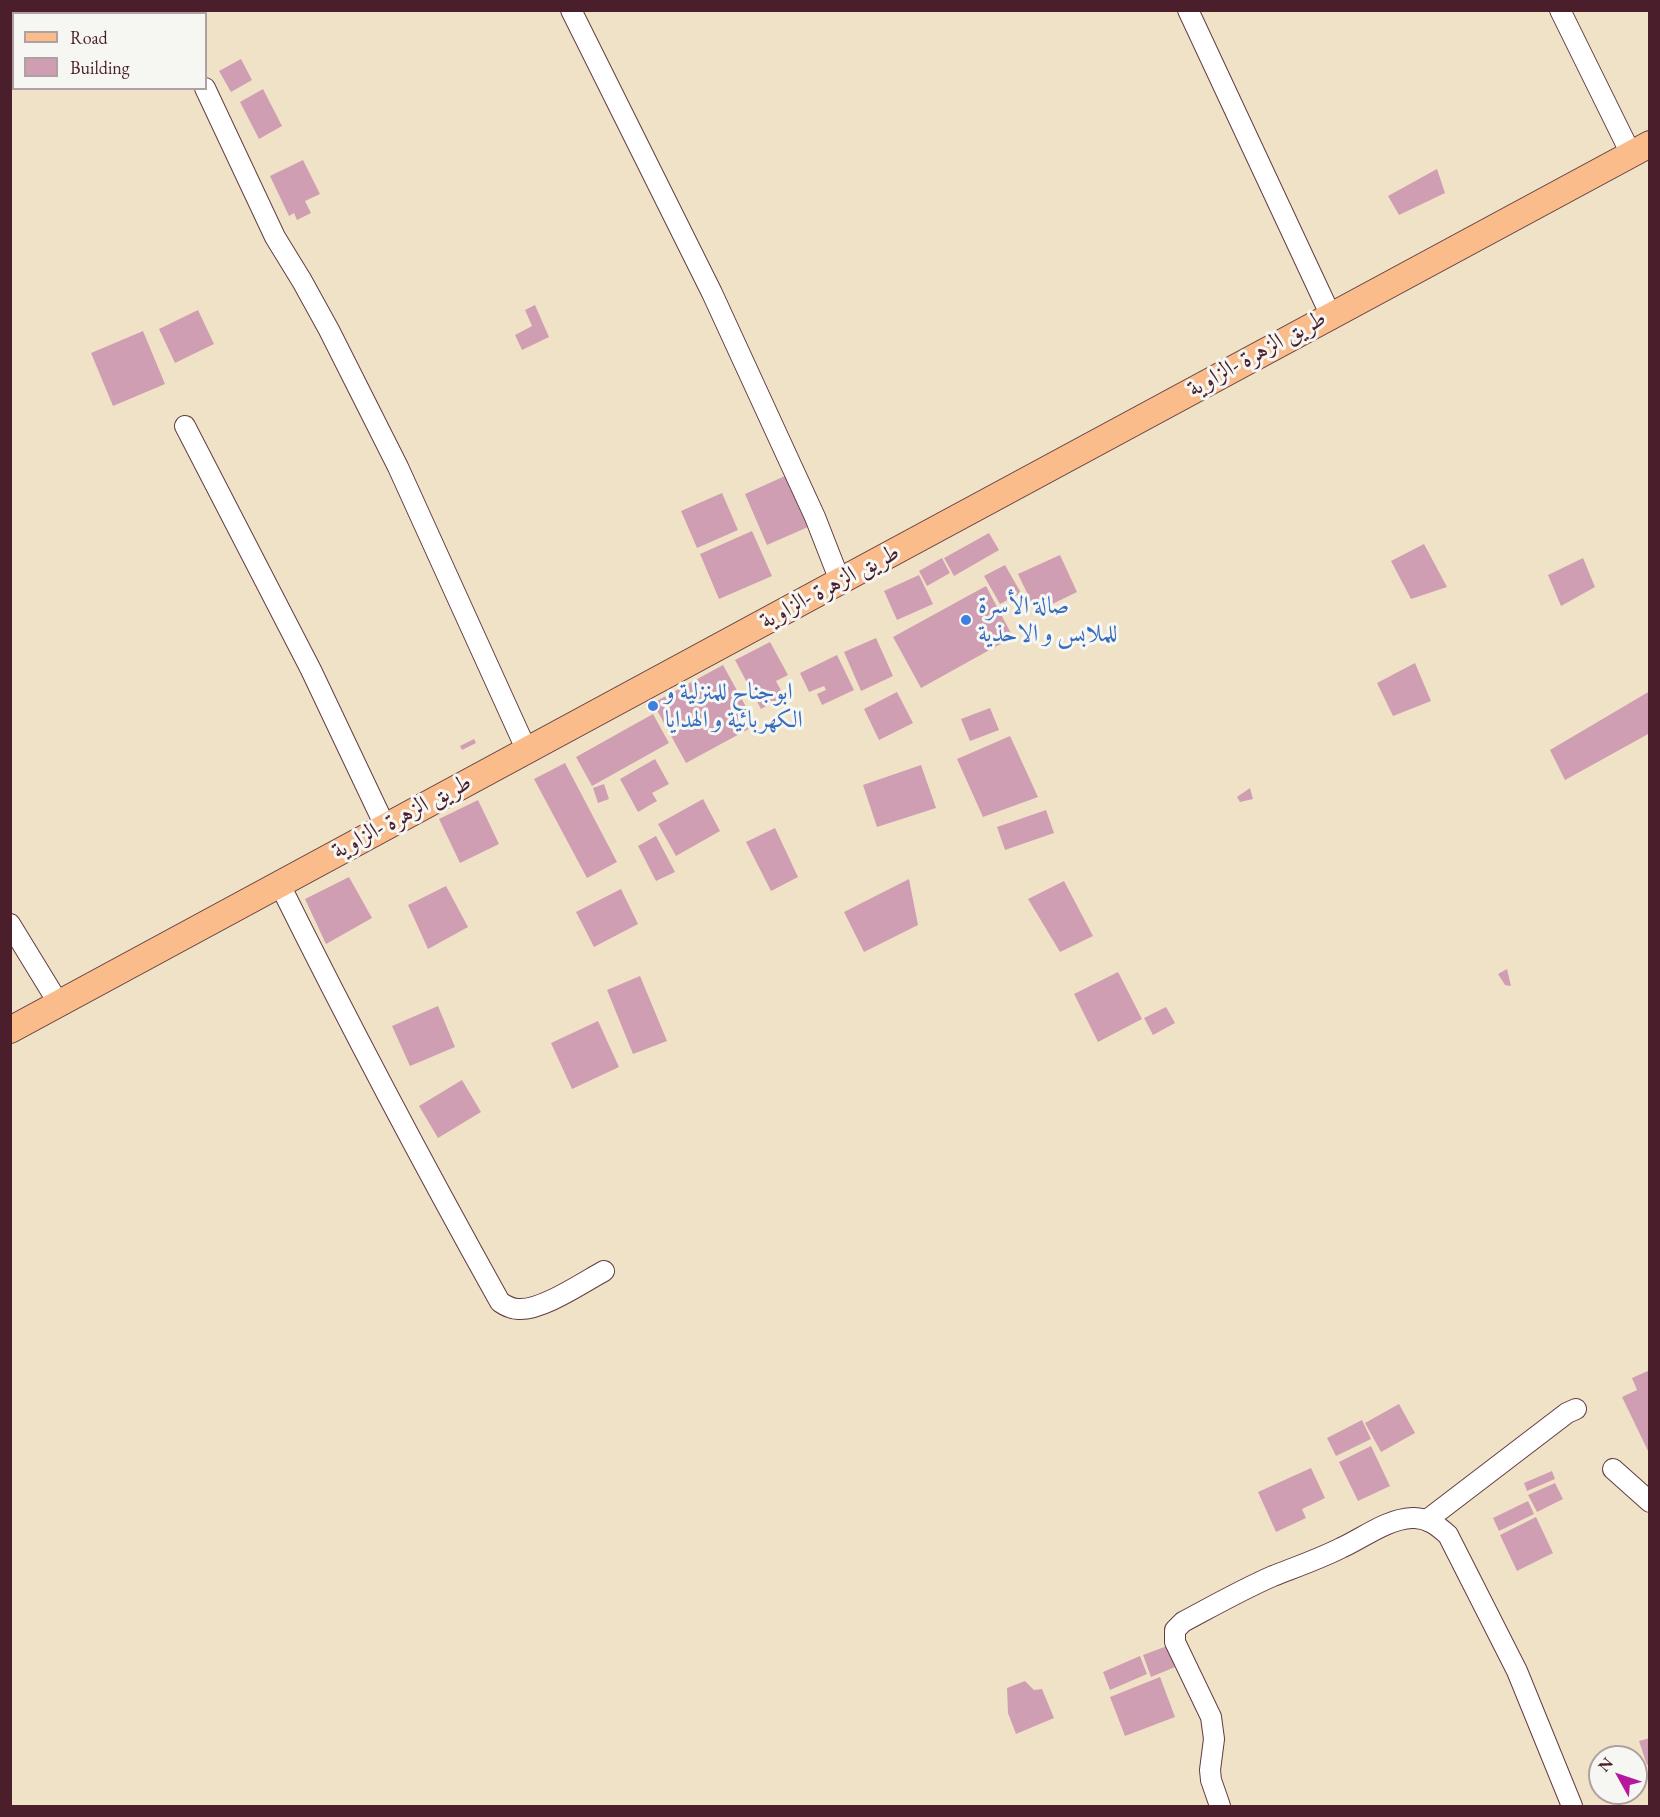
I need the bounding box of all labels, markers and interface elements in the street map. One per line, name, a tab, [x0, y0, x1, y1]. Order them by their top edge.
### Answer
legend	[12, 12, 207, 90]
text: Road	[70, 26, 108, 49]
text: Building	[70, 56, 130, 79]
street label: طريق الزهرة -الزاوية	[1183, 304, 1331, 404]
street label: طريق الزهرة -الزاوية	[755, 538, 905, 636]
place label: صالة الأسرة للملابس و الاحذية	[978, 592, 1118, 648]
marker: صالة الأسرة للملابس و الاحذية	[959, 613, 973, 627]
place label: ابوجناح للمنزلية و الكهربائية و الهدايا	[665, 678, 803, 734]
marker: ابوجناح للمنزلية و الكهربائية و الهدايا	[646, 699, 660, 713]
street label: طريق الزهرة -الزاوية	[327, 768, 477, 866]
north arrow	[1588, 1745, 1648, 1805]
text: N	[1593, 1753, 1618, 1776]

